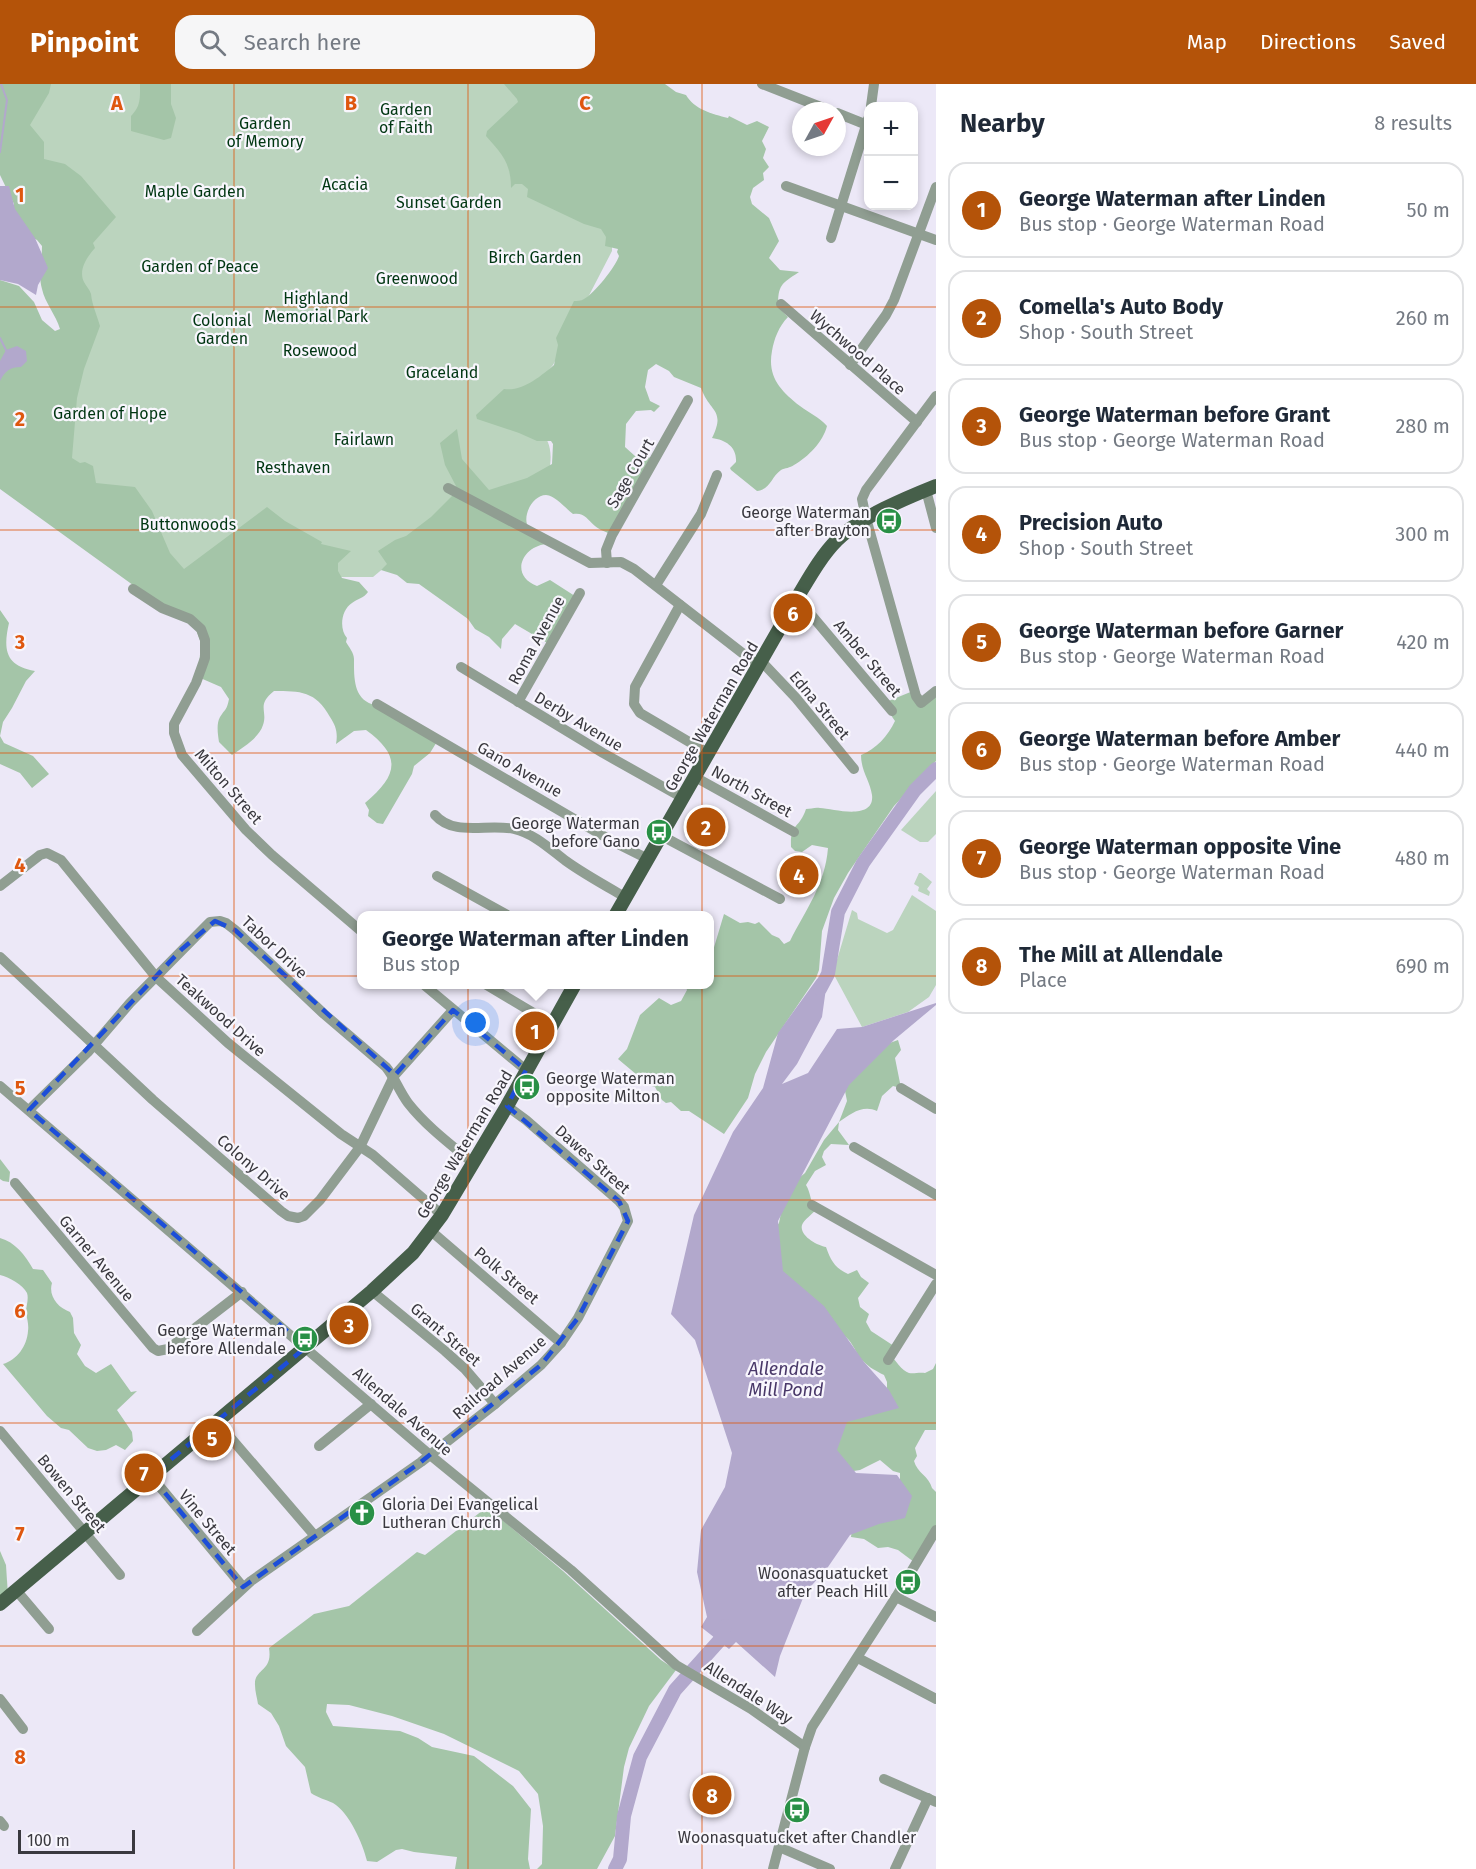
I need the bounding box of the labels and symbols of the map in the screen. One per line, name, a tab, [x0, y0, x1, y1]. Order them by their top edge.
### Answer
text: A	[110, 91, 124, 115]
text: B	[345, 91, 357, 115]
text: C	[579, 91, 591, 115]
park label: Garden of Faith	[379, 100, 433, 137]
north arrow	[792, 102, 846, 156]
park label: Garden of Memory	[226, 114, 304, 151]
park label: Acacia	[322, 175, 368, 194]
park label: Maple Garden	[145, 182, 245, 201]
text: 1	[15, 183, 25, 207]
park label: Sunset Garden	[396, 193, 502, 212]
park label: Birch Garden	[488, 248, 582, 267]
park label: Garden of Peace	[141, 257, 259, 276]
park label: Greenwood	[376, 269, 458, 288]
park label: Highland Memorial Park	[264, 289, 369, 326]
street label: Wychwood Place	[806, 306, 909, 399]
park label: Colonial Garden	[192, 311, 252, 348]
park label: Rosewood	[283, 341, 357, 360]
park label: Graceland	[406, 363, 478, 382]
park label: Garden of Hope	[53, 404, 167, 423]
text: 2	[15, 407, 25, 431]
park label: Fairlawn	[334, 430, 394, 449]
street label: Sage Court	[603, 435, 658, 512]
park label: Resthaven	[255, 458, 331, 477]
place label: George Waterman after Brayton	[741, 503, 870, 540]
bus stop icon: George Waterman after Brayton	[874, 506, 904, 536]
park label: Buttonwoods	[140, 515, 236, 534]
pin: 6	[774, 590, 812, 636]
street label: Roma Avenue	[504, 593, 569, 688]
street label: Amber Street	[830, 616, 906, 701]
text: 3	[14, 630, 25, 654]
street label: George Waterman Road	[661, 638, 762, 795]
street label: Edna Street	[785, 667, 854, 744]
street label: Derby Avenue	[531, 688, 626, 755]
street label: Gano Avenue	[474, 737, 566, 801]
street label: Milton Street	[191, 745, 267, 828]
street label: North Street	[708, 761, 796, 821]
pin: 2	[686, 804, 726, 850]
place label: George Waterman before Gano	[511, 814, 640, 851]
bus stop icon: George Waterman before Gano	[644, 817, 674, 847]
pin: 4	[780, 852, 818, 898]
text: 4	[14, 853, 26, 877]
street label: Tabor Drive	[238, 912, 311, 983]
street label: Teakwood Drive	[172, 970, 270, 1061]
your location	[461, 1008, 490, 1037]
pin: 1	[516, 1008, 554, 1054]
street label: George Waterman Road	[413, 1067, 516, 1222]
place label: George Waterman opposite Milton	[546, 1069, 675, 1106]
bus stop icon: George Waterman opposite Milton	[512, 1072, 542, 1102]
text: 5	[15, 1076, 26, 1100]
street label: Dawes Street	[551, 1121, 634, 1198]
street label: Colony Drive	[213, 1130, 294, 1204]
street label: Garner Avenue	[55, 1211, 138, 1305]
street label: Polk Street	[470, 1243, 543, 1308]
text: 6	[14, 1299, 26, 1323]
street label: Grant Street	[407, 1299, 485, 1370]
pin: 3	[330, 1302, 368, 1348]
place label: George Waterman before Allendale	[157, 1321, 286, 1358]
bus stop icon: George Waterman before Allendale	[290, 1324, 320, 1354]
street label: Railroad Avenue	[449, 1332, 550, 1423]
water label: Allendale Mill Pond	[747, 1358, 824, 1401]
street label: Allendale Avenue	[349, 1363, 456, 1460]
pin: 5	[192, 1416, 232, 1460]
street label: Bowen Street	[33, 1450, 110, 1536]
pin: 7	[124, 1450, 164, 1496]
street label: Vine Street	[175, 1486, 240, 1559]
place label: Gloria Dei Evangelical Lutheran Church	[382, 1495, 538, 1532]
church icon: Gloria Dei Evangelical Lutheran Church	[347, 1498, 377, 1528]
text: 7	[15, 1522, 25, 1546]
place label: Woonasquatucket after Peach Hill	[758, 1564, 888, 1601]
bus stop icon: Woonasquatucket after Peach Hill	[893, 1567, 923, 1597]
street label: Allendale Way	[701, 1657, 796, 1728]
text: 8	[14, 1745, 26, 1769]
pin: 8	[692, 1772, 732, 1818]
bus stop icon: Woonasquatucket after Chandler	[782, 1795, 812, 1825]
scale bar	[18, 1827, 135, 1854]
place label: Woonasquatucket after Chandler	[678, 1828, 917, 1847]

